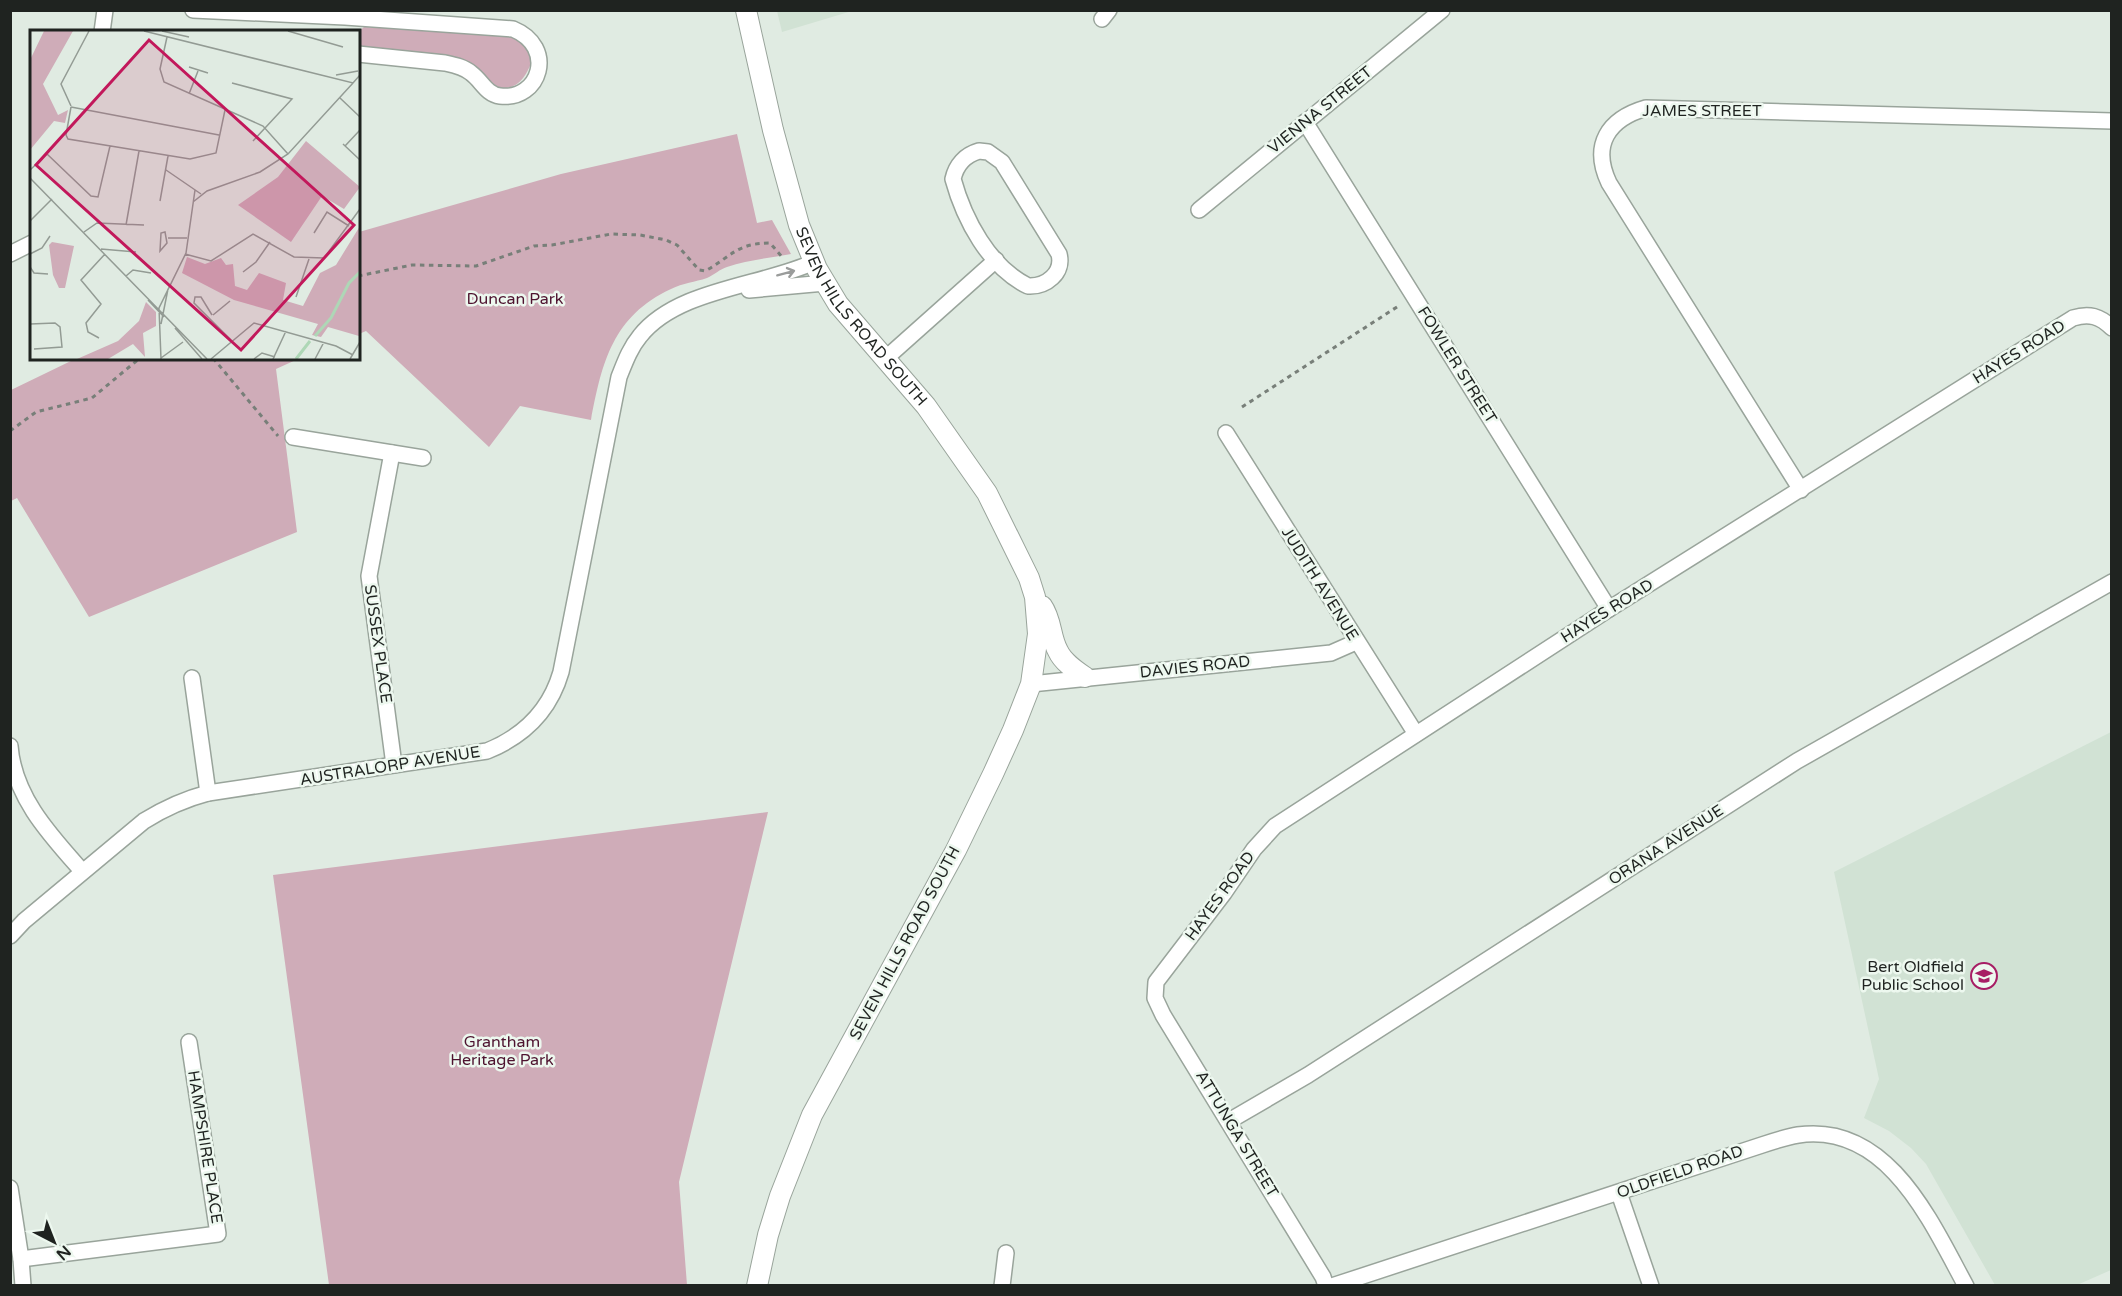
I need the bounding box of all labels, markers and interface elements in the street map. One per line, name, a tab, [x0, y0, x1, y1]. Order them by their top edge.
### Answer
inset map	[30, 30, 360, 360]
street label: VIENNA STREET	[1264, 62, 1376, 158]
street label: JAMES STREET	[1642, 101, 1762, 121]
street label: SEVEN HILLS ROAD SOUTH	[791, 224, 931, 410]
one-way arrow	[776, 267, 795, 278]
park label: Duncan Park	[467, 289, 564, 309]
street label: FOWLER STREET	[1413, 303, 1501, 427]
street label: HAYES ROAD	[1969, 316, 2069, 388]
street label: JUDITH AVENUE	[1277, 524, 1363, 644]
street label: HAYES ROAD	[1557, 575, 1657, 647]
street label: SUSSEX PLACE	[360, 583, 396, 705]
street label: DAVIES ROAD	[1139, 651, 1251, 683]
street label: AUSTRALORP AVENUE	[298, 742, 482, 790]
street label: ORANA AVENUE	[1605, 800, 1727, 890]
street label: SEVEN HILLS ROAD SOUTH	[845, 843, 965, 1043]
street label: HAYES ROAD	[1181, 847, 1259, 945]
place label: Bert Oldfield Public School	[1861, 957, 1964, 995]
school or university icon: Bert Oldfield Public School	[1969, 961, 1999, 991]
park label: Grantham Heritage Park	[450, 1032, 554, 1070]
street label: ATTUNGA STREET	[1191, 1067, 1283, 1201]
street label: HAMPSHIRE PLACE	[183, 1069, 227, 1225]
street label: OLDFIELD ROAD	[1614, 1141, 1746, 1203]
north arrow	[24, 1212, 84, 1272]
text: N	[52, 1241, 75, 1264]

